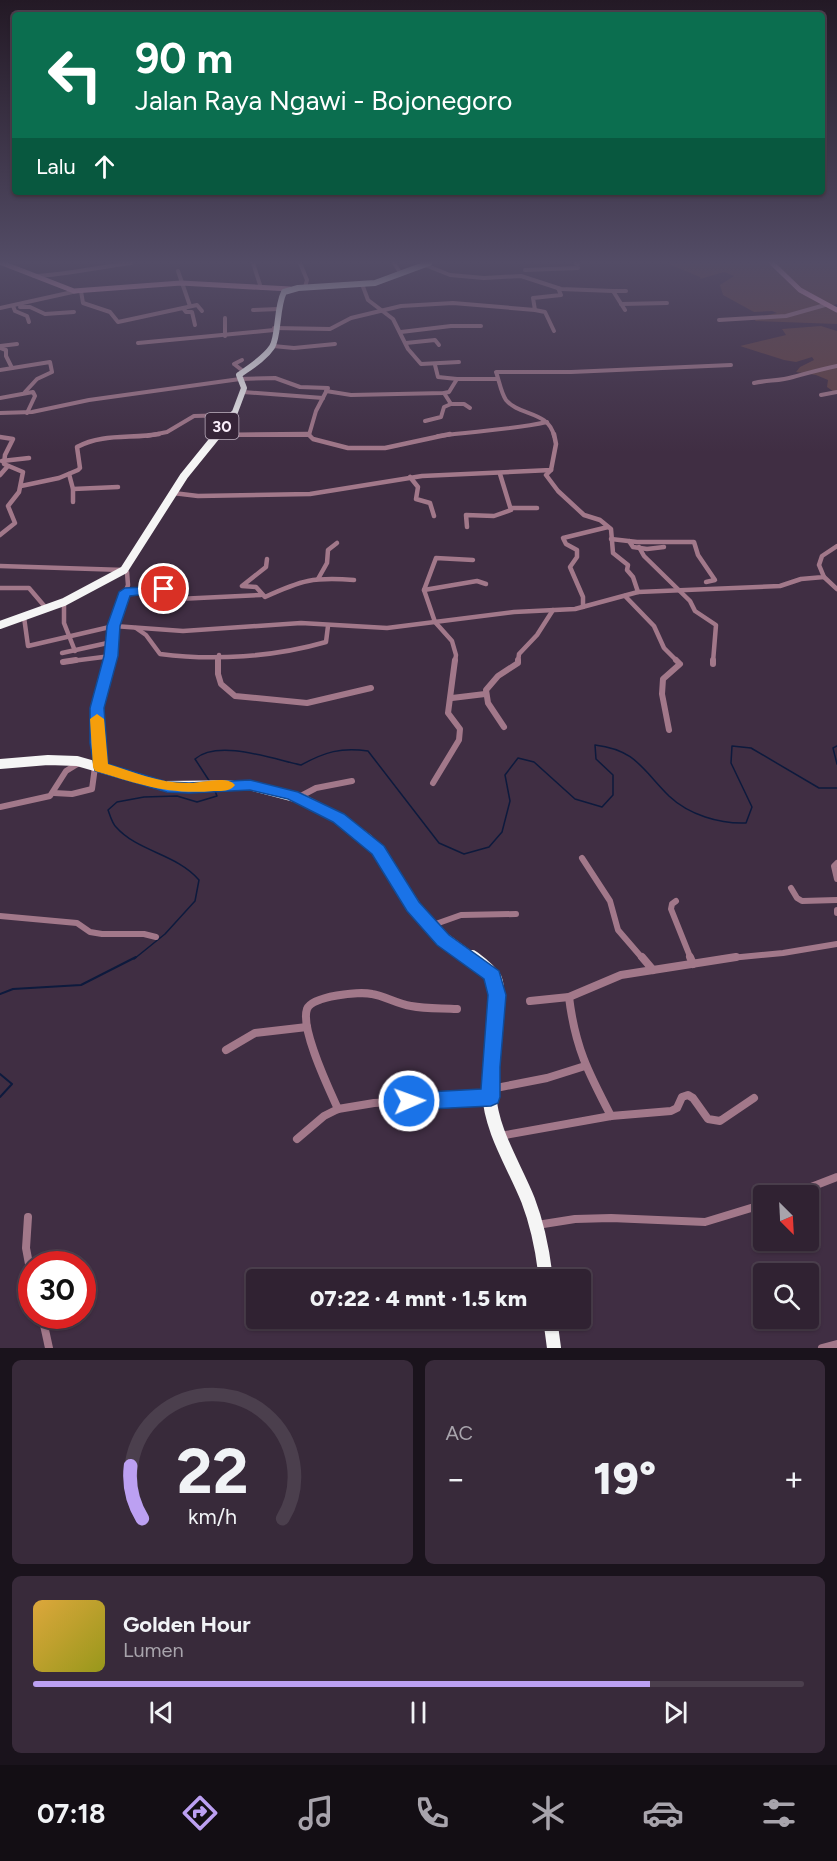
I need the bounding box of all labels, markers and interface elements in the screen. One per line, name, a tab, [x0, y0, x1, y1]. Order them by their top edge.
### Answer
text: 90 m	[135, 33, 233, 84]
icon: left	[36, 36, 114, 114]
text: Jalan Raya Ngawi - Bojonegoro	[135, 84, 512, 117]
icon: ahead	[88, 150, 121, 183]
text: Lalu	[36, 153, 76, 180]
road number: 30	[206, 413, 238, 439]
pin	[138, 563, 189, 614]
icon: arrive	[147, 572, 180, 605]
position arrow	[377, 1069, 441, 1133]
north arrow	[753, 1185, 819, 1251]
map controls	[753, 1185, 819, 1329]
speed limit sign: 30	[18, 1251, 96, 1329]
button: search	[753, 1263, 819, 1329]
text: 07:22 · 4 mnt · 1.5 km	[310, 1285, 527, 1312]
text: AC	[446, 1421, 473, 1445]
text: 22	[176, 1434, 248, 1509]
text: 19°	[593, 1451, 656, 1505]
text: −	[446, 1459, 466, 1498]
text: +	[783, 1459, 804, 1498]
text: km/h	[188, 1504, 237, 1529]
text: Golden Hour	[123, 1611, 251, 1638]
text: Lumen	[123, 1638, 184, 1662]
icon: previous	[145, 1696, 178, 1729]
icon: pause	[402, 1696, 435, 1729]
icon: next	[659, 1696, 692, 1729]
icon: directions	[179, 1792, 221, 1834]
icon: music	[295, 1792, 337, 1834]
icon: phone	[411, 1792, 453, 1834]
icon: climate	[527, 1792, 569, 1834]
icon: car	[642, 1792, 684, 1834]
icon: filters	[758, 1792, 800, 1834]
text: 07:18	[37, 1797, 105, 1830]

